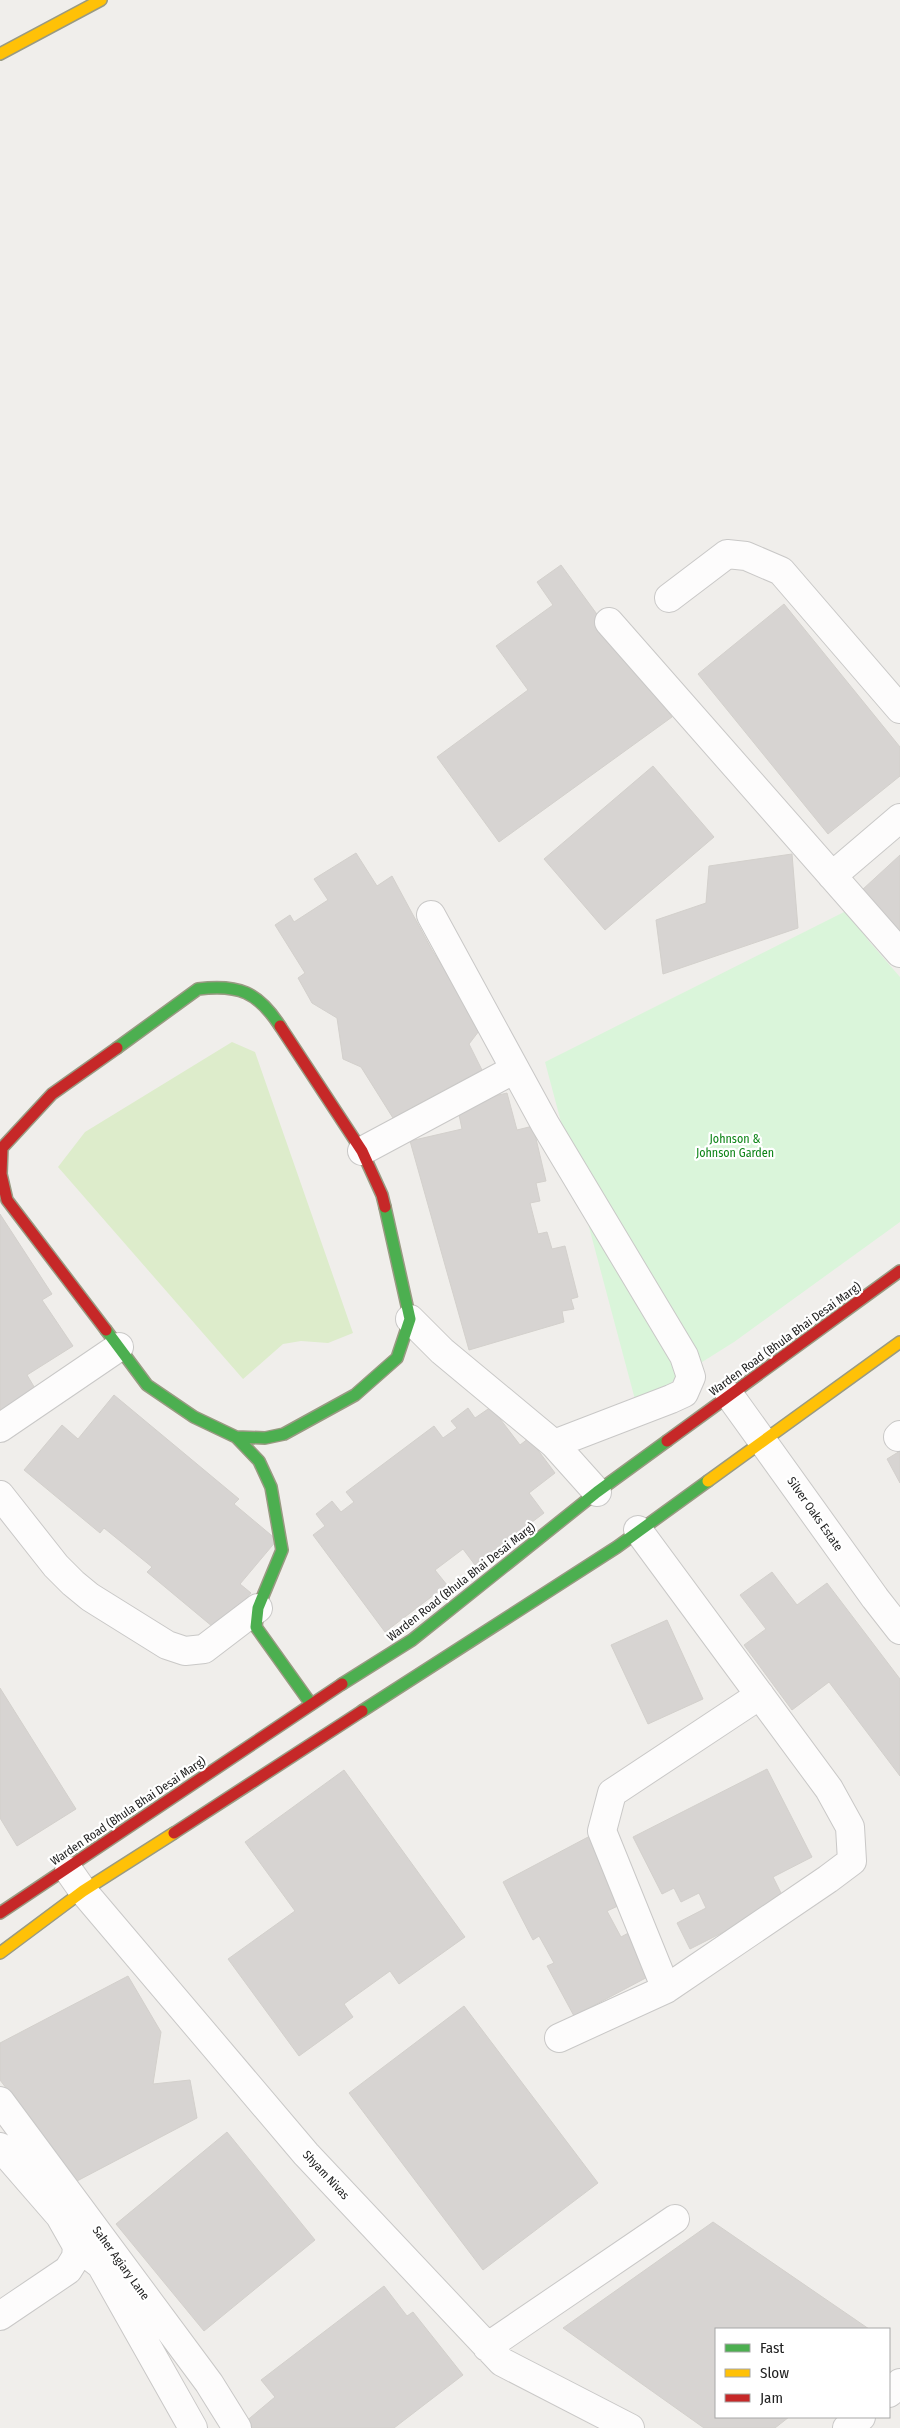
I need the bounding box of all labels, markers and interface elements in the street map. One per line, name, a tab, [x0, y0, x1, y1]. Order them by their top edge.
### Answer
park label: Johnson & Johnson Garden	[696, 1132, 774, 1160]
street label: Warden Road (Bhula Bhai Desai Marg)	[706, 1279, 864, 1399]
street label: Silver Oaks Estate	[784, 1474, 846, 1554]
street label: Warden Road (Bhula Bhai Desai Marg)	[384, 1520, 538, 1644]
street label: Warden Road (Bhula Bhai Desai Marg)	[48, 1754, 209, 1868]
street label: Shyam Nivas	[300, 2148, 352, 2202]
street label: Saher Agiary Lane	[90, 2223, 152, 2303]
legend	[715, 2328, 890, 2418]
text: Fast	[760, 2339, 784, 2357]
text: Slow	[760, 2364, 789, 2382]
text: Jam	[760, 2389, 783, 2407]

